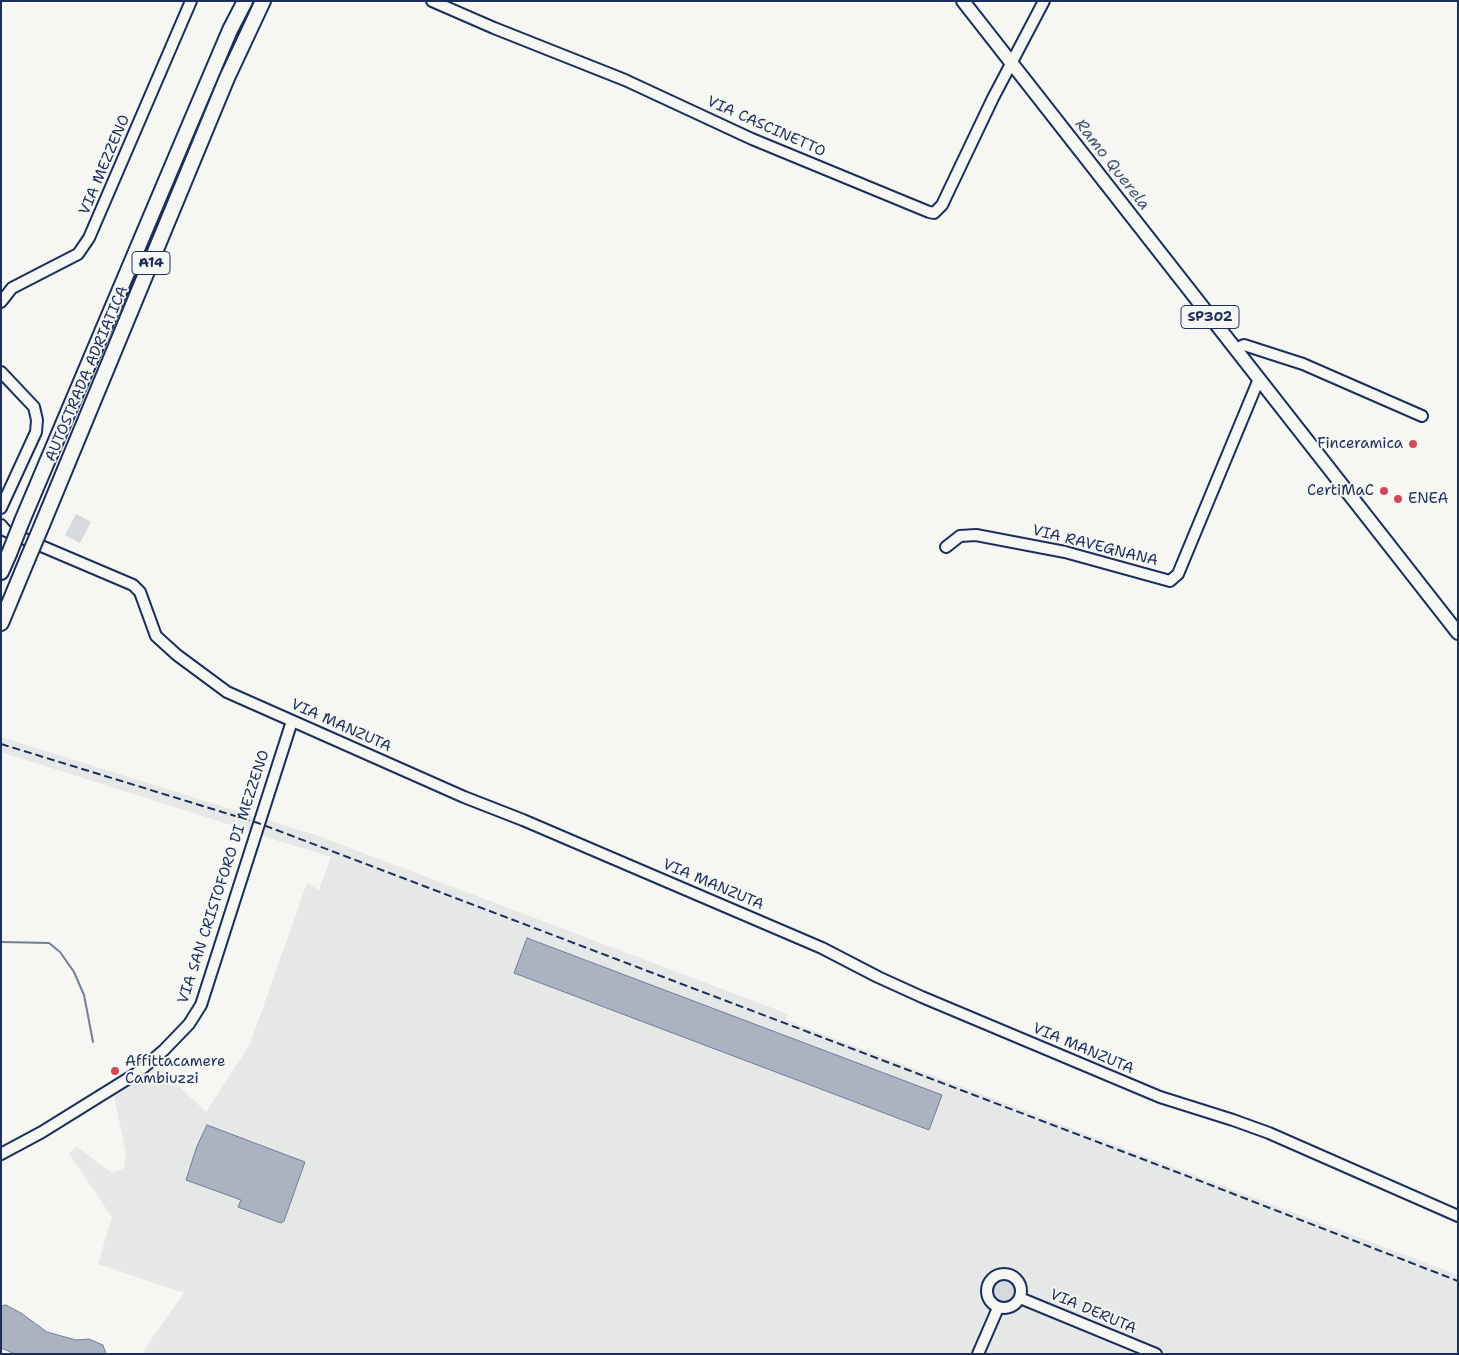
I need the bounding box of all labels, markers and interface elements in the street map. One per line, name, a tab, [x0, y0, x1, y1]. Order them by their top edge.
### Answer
street label: VIA CASCINETTO	[704, 93, 828, 161]
street label: VIA MEZZENO	[76, 112, 134, 218]
water label: Ramo Querela	[1070, 116, 1154, 214]
road number: A14	[132, 252, 170, 274]
street label: AUTOSTRADA ADRIATICA	[42, 284, 132, 464]
road number: SP302	[1181, 306, 1239, 328]
place label: Finceramica	[1317, 435, 1403, 453]
marker: Finceramica	[1407, 438, 1419, 450]
place label: CertiMaC	[1307, 482, 1374, 500]
marker: CertiMaC	[1378, 485, 1390, 497]
place label: ENEA	[1408, 490, 1448, 508]
marker: ENEA	[1392, 493, 1404, 505]
street label: VIA RAVEGNANA	[1030, 522, 1160, 570]
street label: VIA MANZUTA	[288, 696, 394, 756]
street label: VIA SAN CRISTOFORO DI MEZZENO	[174, 748, 274, 1006]
street label: VIA MANZUTA	[660, 856, 766, 914]
street label: VIA MANZUTA	[1030, 1020, 1136, 1078]
place label: Affittacamere Cambiuzzi	[125, 1053, 225, 1088]
marker: Affittacamere Cambiuzzi	[109, 1065, 121, 1077]
street label: VIA DERUTA	[1047, 1286, 1139, 1338]

